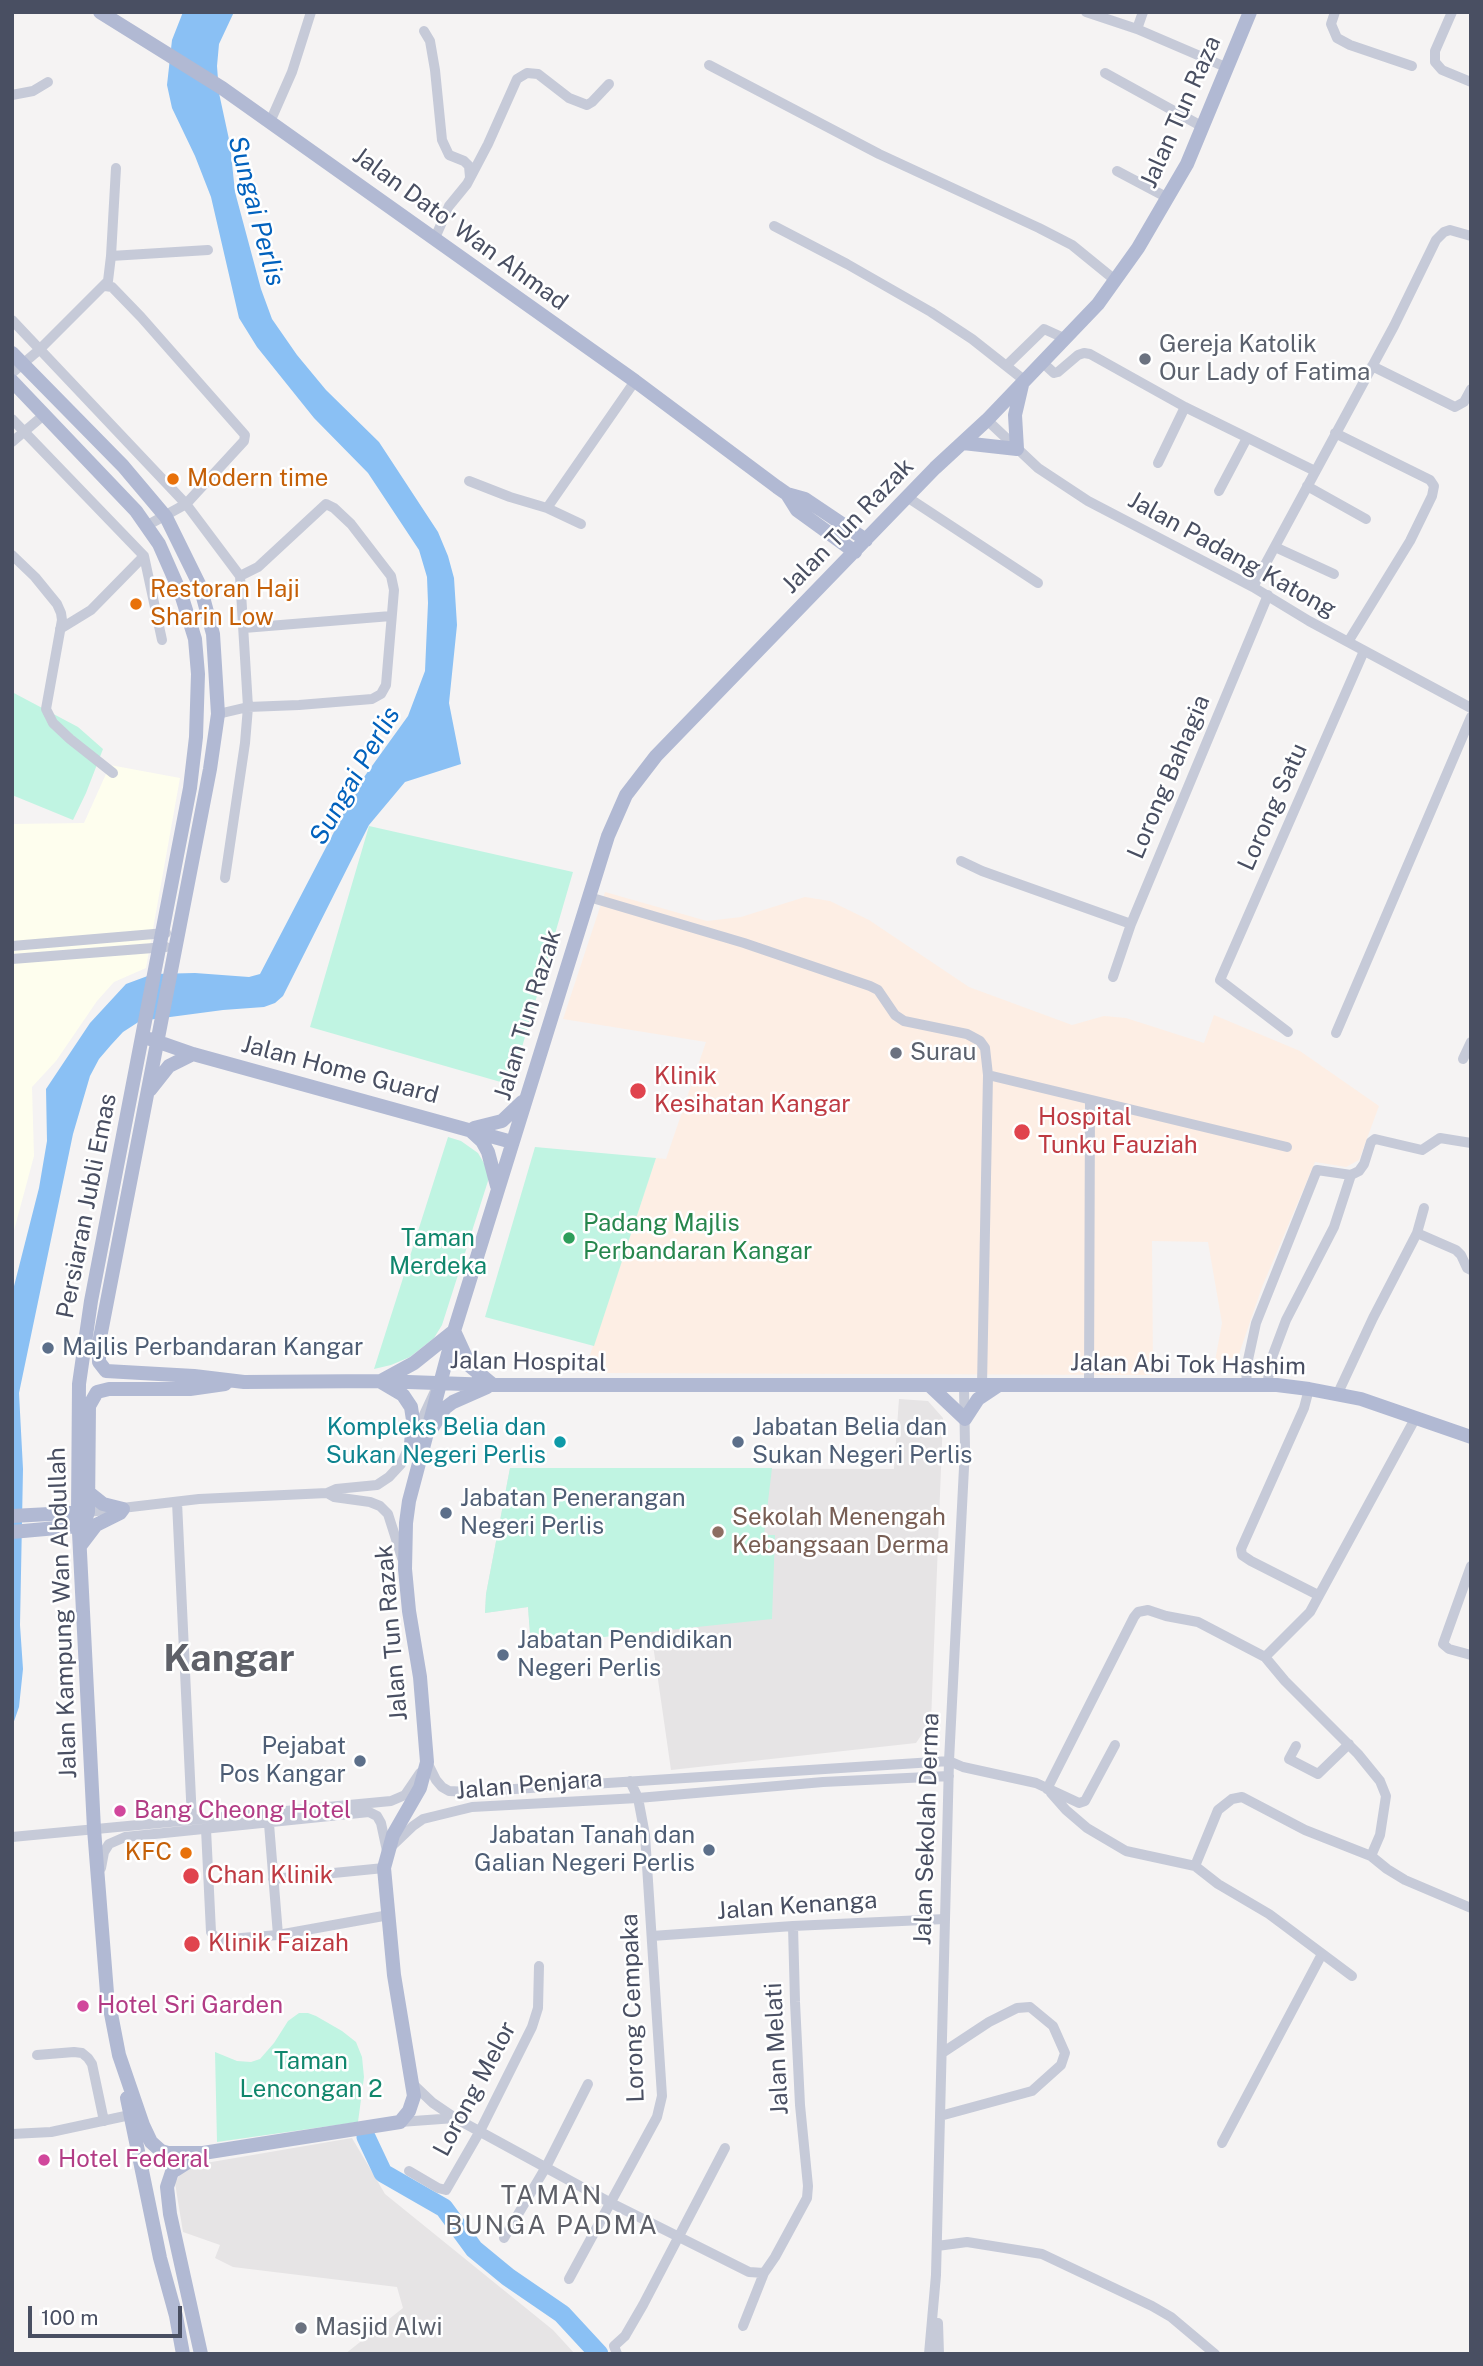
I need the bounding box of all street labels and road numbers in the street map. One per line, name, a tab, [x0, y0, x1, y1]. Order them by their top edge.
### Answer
street label: Jalan Tun Raza	[1135, 31, 1227, 193]
street label: Jalan Dato' Wan Ahmad	[347, 141, 573, 317]
street label: Jalan Tun Razak	[776, 452, 920, 600]
street label: Jalan Padang Katong	[1123, 486, 1341, 624]
street label: Lorong Bahagia	[1122, 691, 1216, 863]
street label: Lorong Satu	[1232, 739, 1314, 875]
street label: Jalan Tun Razak	[488, 926, 568, 1104]
street label: Jalan Home Guard	[238, 1030, 442, 1110]
street label: Persiaran Jubli Emas	[51, 1091, 123, 1321]
street label: Jalan Hospital	[449, 1346, 607, 1378]
street label: Jalan Abi Tok Hashim	[1070, 1349, 1306, 1381]
street label: Jalan Kampung Wan Abdullah	[43, 1447, 83, 1779]
street label: Jalan Tun Razak	[370, 1544, 414, 1722]
street label: Jalan Sekolah Derma	[909, 1712, 945, 1946]
street label: Jalan Penjara	[455, 1764, 603, 1806]
street label: Jalan Kenanga	[716, 1886, 878, 1926]
street label: Lorong Cempaka	[615, 1913, 651, 2103]
street label: Jalan Melati	[759, 1982, 795, 2116]
street label: Lorong Melor	[427, 2017, 523, 2161]

